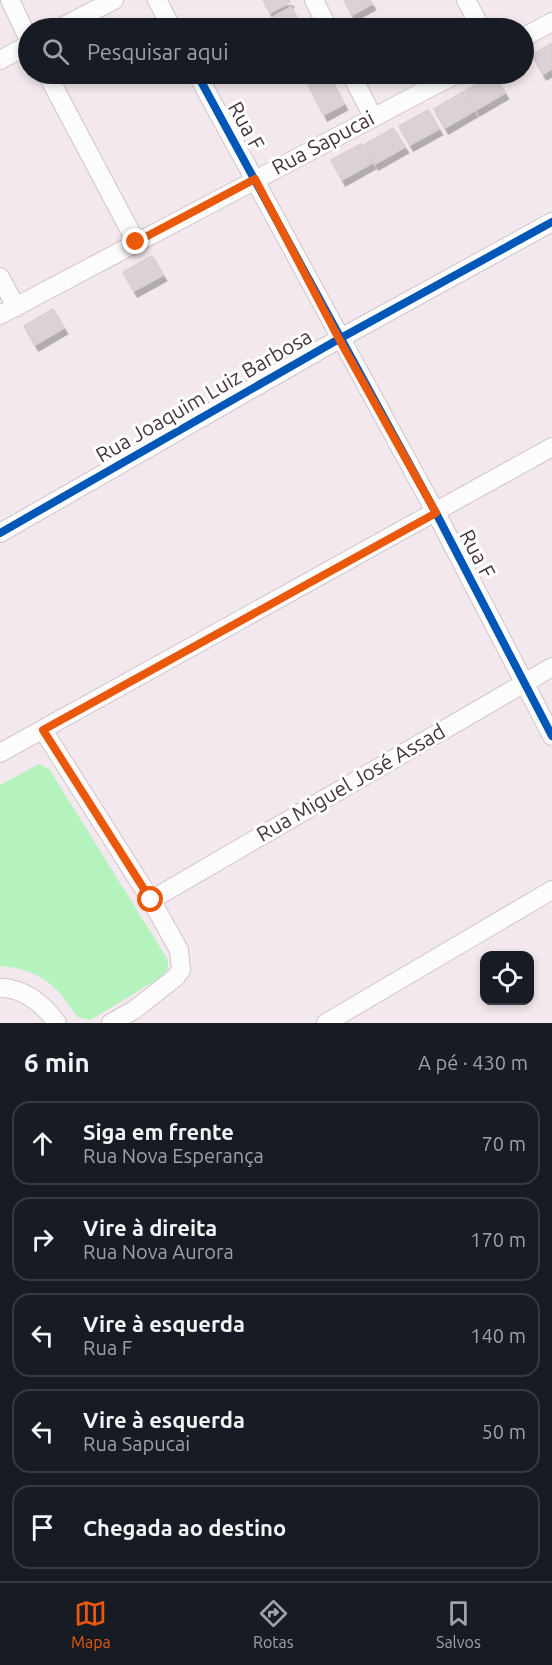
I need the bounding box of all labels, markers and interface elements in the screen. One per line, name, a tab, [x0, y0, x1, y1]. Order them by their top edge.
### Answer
search box	[18, 18, 534, 84]
icon: search	[39, 35, 72, 68]
text: Pesquisar aqui	[87, 39, 229, 64]
street label: Rua F	[224, 97, 270, 154]
street label: Rua Sapucai	[267, 105, 378, 179]
route end	[122, 228, 148, 254]
street label: Rua Joaquim Luiz Barbosa	[91, 323, 316, 467]
street label: Rua F	[455, 525, 501, 582]
street label: Rua Miguel José Assad	[252, 718, 449, 846]
route start	[137, 886, 163, 912]
map controls	[480, 951, 534, 1005]
button: locate	[480, 951, 534, 1005]
text: 6 min	[24, 1048, 90, 1077]
text: A pé · 430 m	[418, 1051, 528, 1074]
text: Siga em frente	[83, 1119, 234, 1144]
icon: ahead	[26, 1127, 59, 1160]
text: 70 m	[482, 1132, 526, 1155]
text: Rua Nova Esperança	[83, 1144, 264, 1167]
text: Vire à direita	[83, 1215, 217, 1240]
icon: right	[26, 1223, 59, 1256]
text: 170 m	[470, 1228, 526, 1251]
text: Rua Nova Aurora	[83, 1240, 234, 1263]
text: Vire à esquerda	[83, 1311, 245, 1336]
icon: left	[26, 1319, 59, 1352]
text: 140 m	[470, 1324, 526, 1347]
text: Rua F	[83, 1336, 132, 1359]
text: Vire à esquerda	[83, 1407, 245, 1432]
icon: left	[26, 1415, 59, 1448]
text: 50 m	[482, 1420, 526, 1443]
text: Rua Sapucai	[83, 1432, 190, 1455]
icon: arrive	[26, 1511, 59, 1544]
text: Chegada ao destino	[83, 1515, 286, 1540]
tab: Mapa	[71, 1597, 111, 1651]
tab: Rotas	[253, 1597, 294, 1651]
tab: Salvos	[436, 1597, 481, 1651]

